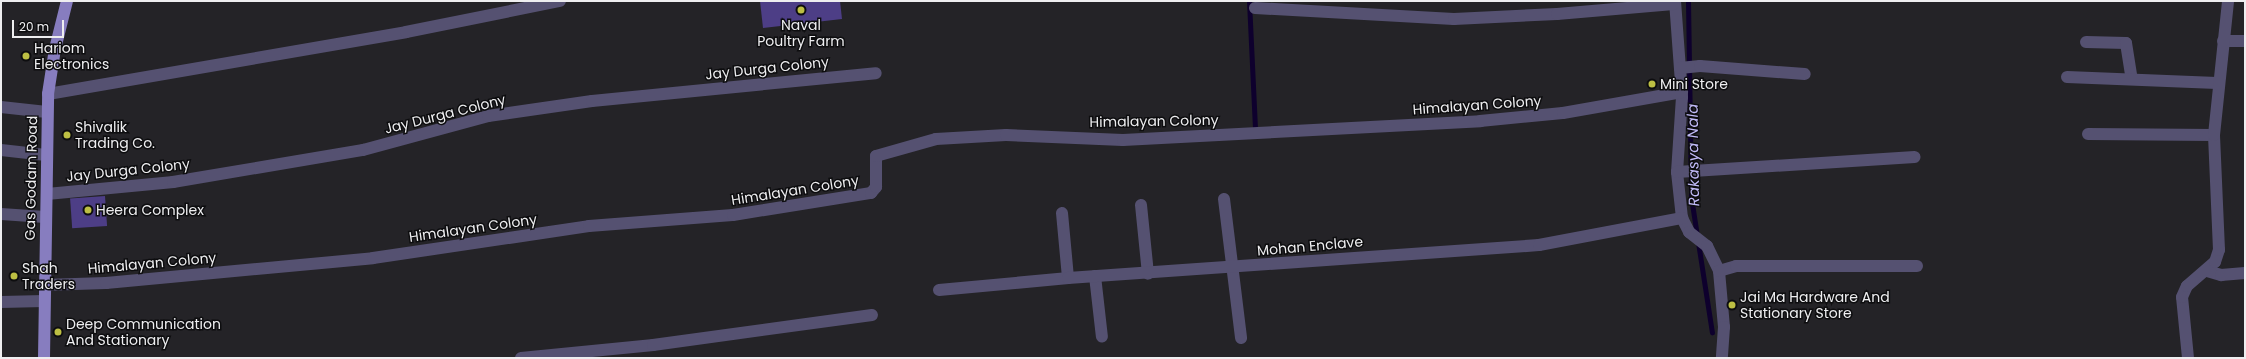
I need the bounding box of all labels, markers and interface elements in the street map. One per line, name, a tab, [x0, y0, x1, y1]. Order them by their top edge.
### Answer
marker: Naval Poultry Farm	[796, 5, 806, 15]
scale bar	[14, 12, 66, 38]
place label: Naval Poultry Farm	[757, 17, 845, 50]
text: 20 m	[19, 18, 49, 35]
place label: Hariom Electronics	[34, 40, 109, 72]
marker: Hariom Electronics	[21, 51, 31, 61]
street label: Jay Durga Colony	[704, 53, 830, 83]
place label: Mini Store	[1660, 76, 1728, 92]
marker: Mini Store	[1647, 79, 1657, 89]
street label: Jay Durga Colony	[383, 91, 507, 137]
street label: Himalayan Colony	[1412, 92, 1542, 118]
water label: Rakasya Nala	[1683, 104, 1703, 206]
street label: Himalayan Colony	[1089, 111, 1219, 131]
street label: Gas Godam Road	[22, 115, 40, 241]
place label: Shivalik Trading Co.	[75, 119, 155, 152]
marker: Shivalik Trading Co.	[62, 130, 72, 140]
street label: Jay Durga Colony	[65, 155, 191, 185]
street label: Himalayan Colony	[730, 172, 860, 208]
place label: Heera Complex	[96, 202, 204, 218]
marker: Heera Complex	[83, 205, 93, 215]
street label: Himalayan Colony	[408, 211, 538, 245]
street label: Mohan Enclave	[1256, 233, 1364, 259]
street label: Himalayan Colony	[87, 249, 217, 277]
place label: Shah Traders	[22, 260, 75, 292]
marker: Shah Traders	[9, 271, 19, 281]
place label: Jai Ma Hardware And Stationary Store	[1740, 289, 1890, 322]
marker: Jai Ma Hardware And Stationary Store	[1727, 300, 1737, 310]
place label: Deep Communication And Stationary	[66, 316, 221, 348]
marker: Deep Communication And Stationary	[53, 327, 63, 337]

